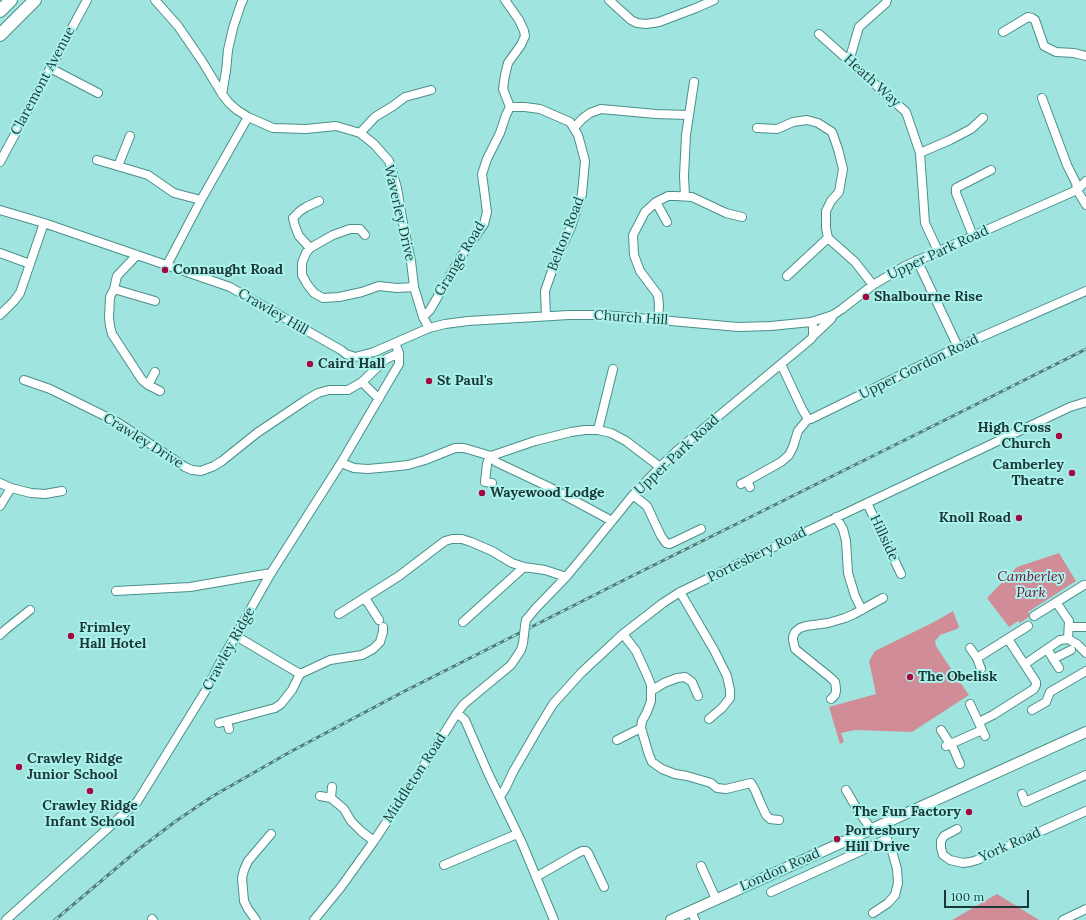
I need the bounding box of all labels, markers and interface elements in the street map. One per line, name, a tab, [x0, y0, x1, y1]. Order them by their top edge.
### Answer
street label: Claremont Avenue	[7, 24, 79, 138]
street label: Heath Way	[840, 51, 904, 111]
street label: Waverley Drive	[380, 163, 418, 263]
street label: Belton Road	[544, 194, 588, 274]
street label: Grange Road	[431, 219, 489, 299]
street label: Upper Park Road	[885, 222, 991, 284]
place label: Connaught Road	[173, 262, 283, 278]
marker: Connaught Road	[160, 265, 170, 275]
street label: Crawley Hill	[235, 285, 311, 339]
place label: Shalbourne Rise	[874, 289, 983, 305]
marker: Shalbourne Rise	[861, 292, 871, 302]
street label: Church Hill	[593, 307, 669, 329]
street label: Upper Gordon Road	[857, 331, 981, 403]
place label: Caird Hall	[318, 356, 385, 372]
marker: Caird Hall	[305, 359, 315, 369]
place label: St Paul's	[437, 373, 493, 389]
marker: St Paul's	[424, 376, 434, 386]
street label: Crawley Drive	[100, 410, 186, 472]
street label: Upper Park Road	[631, 411, 723, 499]
place label: High Cross Church	[977, 420, 1051, 452]
marker: High Cross Church	[1054, 431, 1064, 441]
place label: Camberley Theatre	[992, 457, 1064, 490]
marker: Camberley Theatre	[1067, 468, 1077, 478]
place label: Wayewood Lodge	[490, 485, 605, 501]
marker: Wayewood Lodge	[477, 488, 487, 498]
place label: Knoll Road	[939, 510, 1011, 526]
street label: Hillside	[866, 512, 902, 564]
marker: Knoll Road	[1014, 513, 1024, 523]
street label: Portesbery Road	[705, 524, 809, 586]
park label: Camberley Park	[997, 569, 1065, 602]
street label: Crawley Ridge	[199, 604, 259, 694]
place label: Frimley Hall Hotel	[79, 620, 146, 652]
marker: Frimley Hall Hotel	[66, 631, 76, 641]
place label: The Obelisk	[918, 669, 997, 685]
marker: The Obelisk	[905, 672, 915, 682]
street label: Middleton Road	[380, 730, 450, 826]
place label: Crawley Ridge Junior School	[27, 751, 123, 784]
marker: Crawley Ridge Junior School	[14, 762, 24, 772]
marker: Crawley Ridge Infant School	[85, 786, 95, 796]
place label: Crawley Ridge Infant School	[42, 798, 138, 830]
place label: The Fun Factory	[853, 804, 961, 820]
marker: The Fun Factory	[964, 807, 974, 817]
place label: Portesbury Hill Drive	[845, 823, 920, 856]
street label: York Road	[977, 824, 1043, 866]
marker: Portesbury Hill Drive	[832, 834, 842, 844]
street label: London Road	[737, 845, 823, 895]
scale bar	[946, 882, 1031, 908]
text: 100 m	[951, 889, 984, 904]

